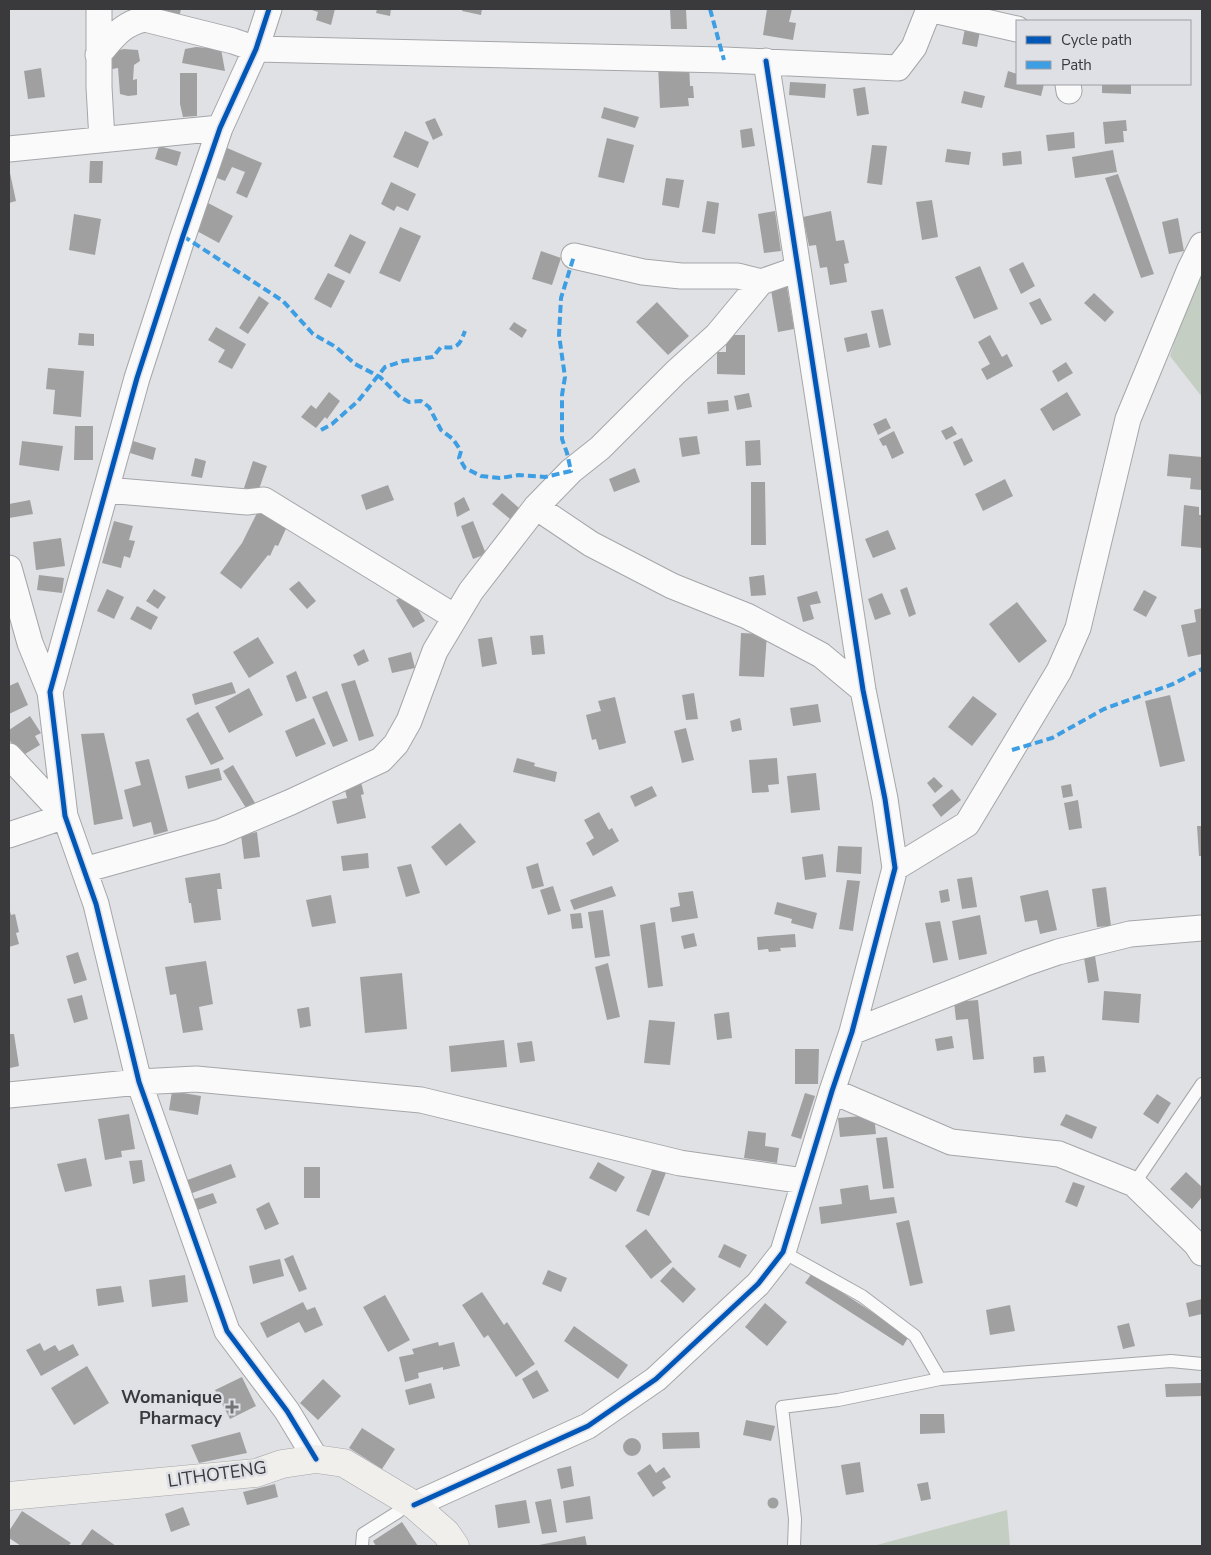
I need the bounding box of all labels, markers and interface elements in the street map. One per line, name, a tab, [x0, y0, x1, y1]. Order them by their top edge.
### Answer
legend	[1016, 20, 1191, 85]
text: Cycle path	[1061, 30, 1132, 50]
text: Path	[1061, 55, 1092, 75]
place label: Womanique Pharmacy	[121, 1385, 223, 1430]
marker: Womanique Pharmacy	[226, 1401, 238, 1413]
street label: LITHOTENG	[166, 1455, 268, 1493]

